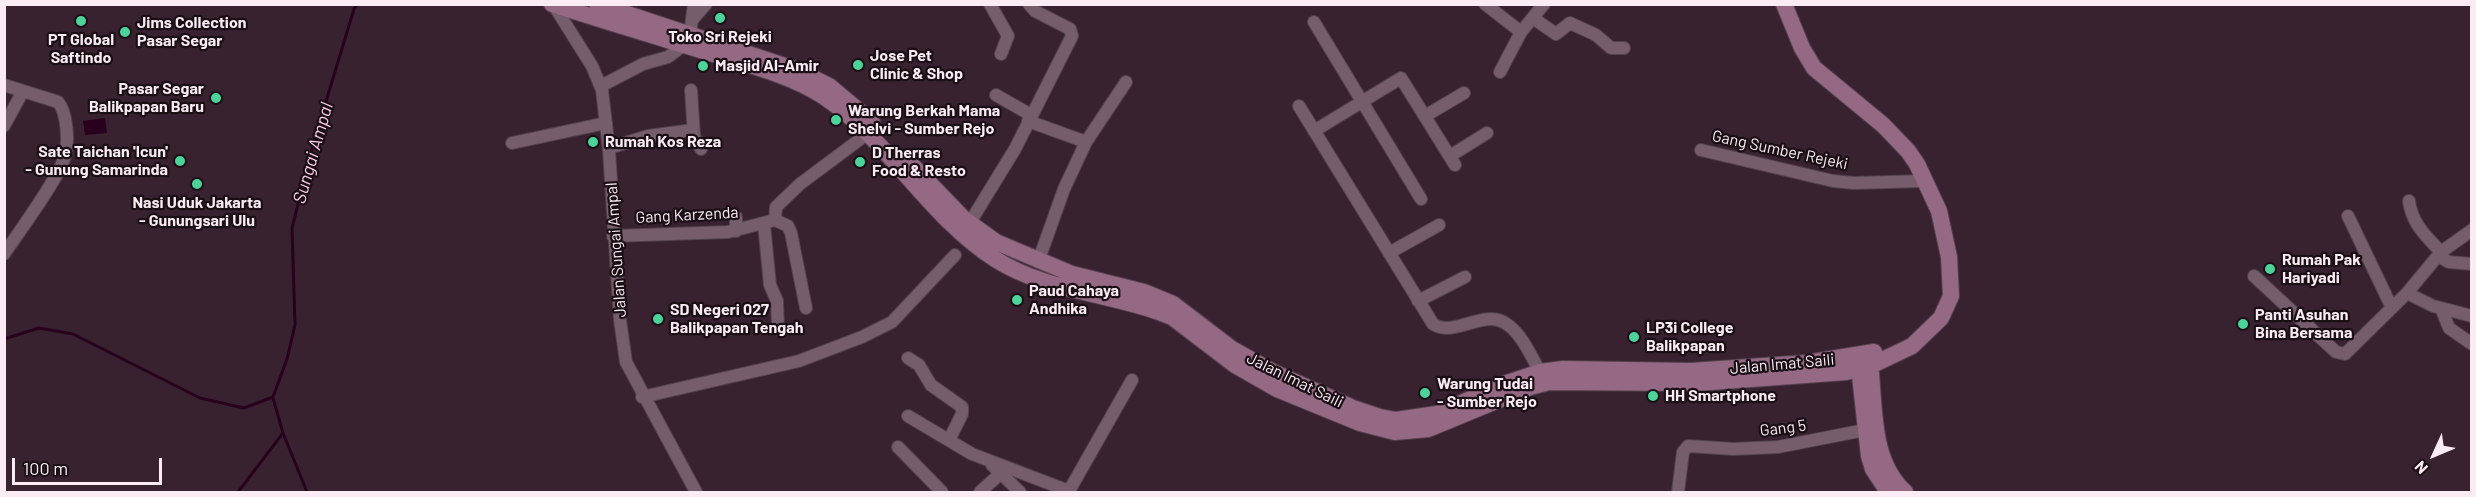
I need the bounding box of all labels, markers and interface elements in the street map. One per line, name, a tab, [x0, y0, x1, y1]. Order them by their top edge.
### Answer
marker: Toko Sri Rejeki	[713, 11, 727, 25]
place label: Jims Collection Pasar Segar	[137, 13, 247, 51]
marker: PT Global Saftindo	[74, 14, 88, 28]
marker: Jims Collection Pasar Segar	[118, 25, 132, 39]
place label: Toko Sri Rejeki	[668, 27, 772, 47]
place label: PT Global Saftindo	[48, 30, 114, 68]
place label: Jose Pet Clinic & Shop	[870, 46, 963, 84]
place label: Masjid Al-Amir	[715, 56, 819, 76]
marker: Jose Pet Clinic & Shop	[851, 58, 865, 72]
marker: Masjid Al-Amir	[696, 59, 710, 73]
place label: Pasar Segar Balikpapan Baru	[89, 79, 204, 117]
marker: Pasar Segar Balikpapan Baru	[209, 91, 223, 105]
water label: Sungai Ampal	[288, 100, 338, 206]
place label: Warung Berkah Mama Shelvi - Sumber Rejo	[848, 101, 1000, 139]
marker: Warung Berkah Mama Shelvi - Sumber Rejo	[829, 113, 843, 127]
street label: Gang Sumber Rejeki	[1710, 126, 1850, 174]
place label: Rumah Kos Reza	[605, 132, 721, 152]
marker: Rumah Kos Reza	[586, 135, 600, 149]
place label: Sate Taichan 'Icun' - Gunung Samarinda	[25, 142, 168, 180]
place label: D Therras Food & Resto	[872, 143, 966, 181]
marker: Sate Taichan 'Icun' - Gunung Samarinda	[173, 154, 187, 168]
marker: D Therras Food & Resto	[853, 155, 867, 169]
marker: Nasi Uduk Jakarta - Gunungsari Ulu	[190, 177, 204, 191]
street label: Jalan Sungai Ampal	[602, 182, 630, 318]
place label: Nasi Uduk Jakarta - Gunungsari Ulu	[132, 193, 262, 231]
street label: Gang Karzenda	[635, 203, 739, 227]
place label: Rumah Pak Hariyadi	[2282, 250, 2361, 288]
marker: Rumah Pak Hariyadi	[2263, 262, 2277, 276]
place label: Paud Cahaya Andhika	[1029, 281, 1119, 319]
marker: Paud Cahaya Andhika	[1010, 293, 1024, 307]
place label: SD Negeri 027 Balikpapan Tengah	[670, 300, 803, 338]
place label: Panti Asuhan Bina Bersama	[2255, 305, 2352, 343]
marker: SD Negeri 027 Balikpapan Tengah	[651, 312, 665, 326]
marker: Panti Asuhan Bina Bersama	[2236, 317, 2250, 331]
place label: LP3i College Balikpapan	[1646, 318, 1733, 356]
marker: LP3i College Balikpapan	[1627, 330, 1641, 344]
street label: Jalan Imat Saili	[1244, 348, 1346, 412]
street label: Jalan Imat Saili	[1729, 350, 1835, 378]
place label: Warung Tudai - Sumber Rejo	[1437, 374, 1537, 412]
marker: Warung Tudai - Sumber Rejo	[1418, 386, 1432, 400]
place label: HH Smartphone	[1665, 386, 1776, 406]
marker: HH Smartphone	[1646, 389, 1660, 403]
street label: Gang 5	[1759, 416, 1807, 440]
north arrow	[2404, 425, 2464, 485]
scale bar	[15, 446, 165, 484]
text: 100 m	[23, 457, 68, 479]
text: N	[2410, 457, 2431, 478]

